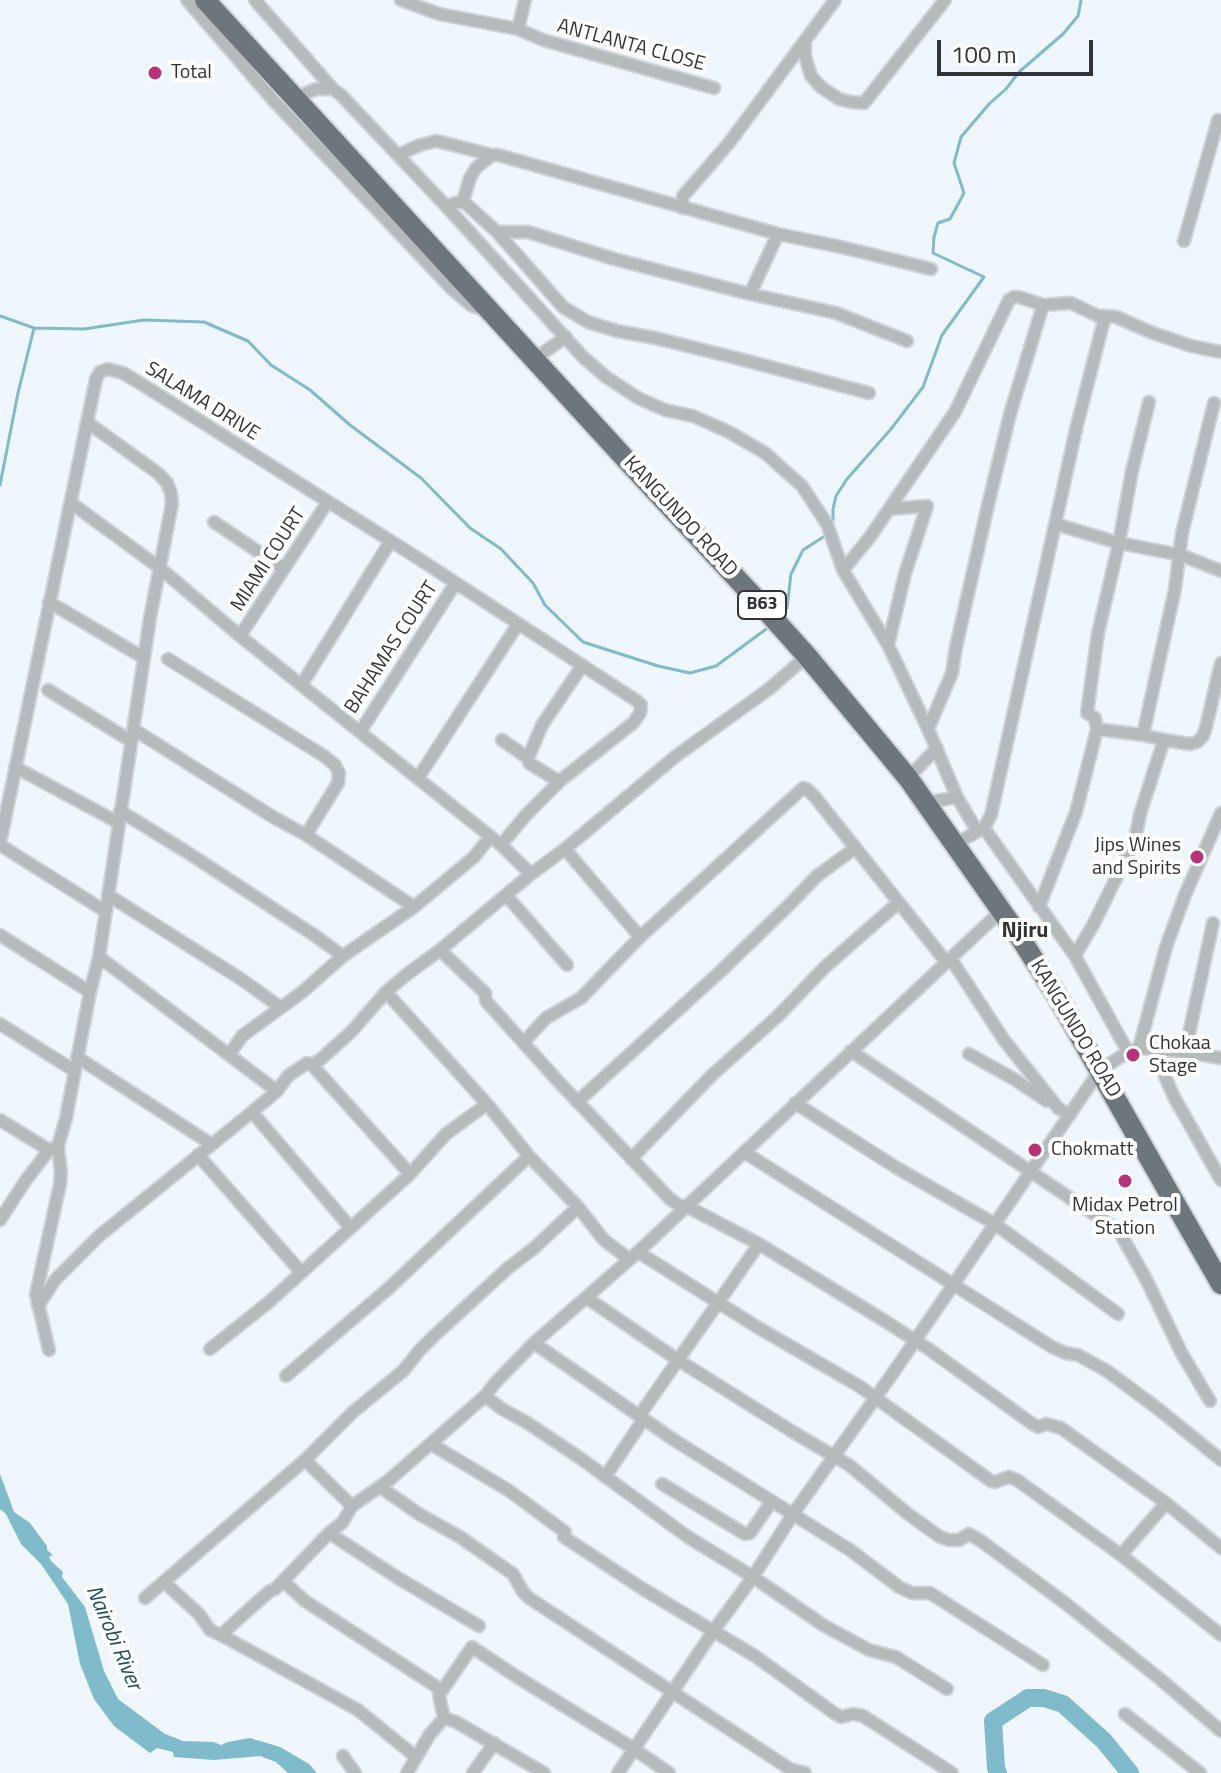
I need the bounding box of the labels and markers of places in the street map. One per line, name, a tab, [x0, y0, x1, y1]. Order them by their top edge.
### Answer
place label: Total	[171, 61, 212, 85]
marker: Total	[146, 64, 164, 82]
place label: Jips Wines and Spirits	[1092, 834, 1181, 881]
marker: Jips Wines and Spirits	[1188, 848, 1206, 866]
place label: Chokaa Stage	[1149, 1032, 1211, 1079]
marker: Chokaa Stage	[1124, 1046, 1142, 1064]
place label: Chokmatt	[1051, 1138, 1134, 1162]
marker: Chokmatt	[1026, 1141, 1044, 1159]
marker: Midax Petrol Station	[1116, 1172, 1134, 1190]
place label: Midax Petrol Station	[1072, 1194, 1178, 1241]

